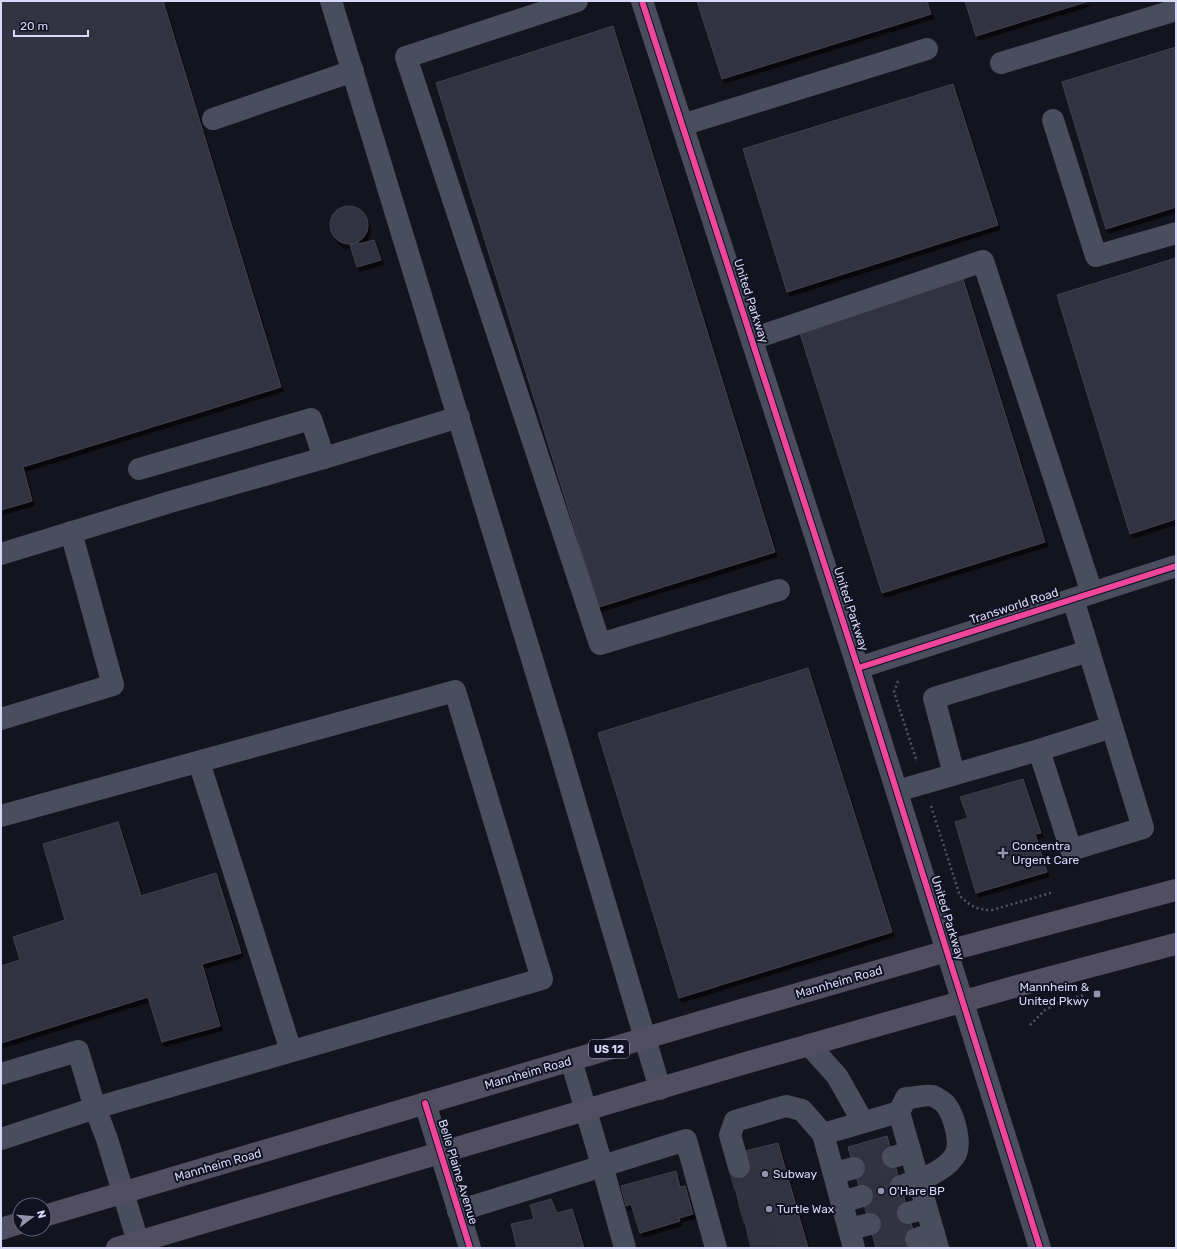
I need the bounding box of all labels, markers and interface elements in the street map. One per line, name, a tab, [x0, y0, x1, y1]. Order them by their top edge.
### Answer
scale bar	[14, 12, 88, 38]
text: 20 m	[20, 19, 48, 33]
street label: United Parkway	[731, 257, 771, 345]
street label: United Parkway	[831, 565, 871, 653]
street label: Transworld Road	[968, 585, 1060, 627]
place label: Concentra Urgent Care	[1012, 839, 1080, 867]
marker: Concentra Urgent Care	[997, 847, 1009, 859]
street label: United Parkway	[928, 874, 968, 962]
street label: Mannheim Road	[794, 963, 884, 1001]
place label: Mannheim & United Pkwy	[1019, 980, 1090, 1008]
marker: Mannheim & United Pkwy	[1092, 989, 1102, 999]
road number: US 12	[589, 1040, 629, 1058]
street label: Mannheim Road	[483, 1054, 573, 1092]
street label: Belle Plaine Avenue	[435, 1118, 481, 1226]
street label: Mannheim Road	[173, 1146, 263, 1184]
place label: Subway	[773, 1167, 818, 1181]
marker: Subway	[760, 1169, 770, 1179]
place label: O'Hare BP	[889, 1184, 945, 1198]
marker: O'Hare BP	[876, 1186, 886, 1196]
north arrow	[12, 1197, 52, 1237]
place label: Turtle Wax	[777, 1202, 835, 1216]
marker: Turtle Wax	[764, 1204, 774, 1214]
text: N	[34, 1209, 48, 1220]

